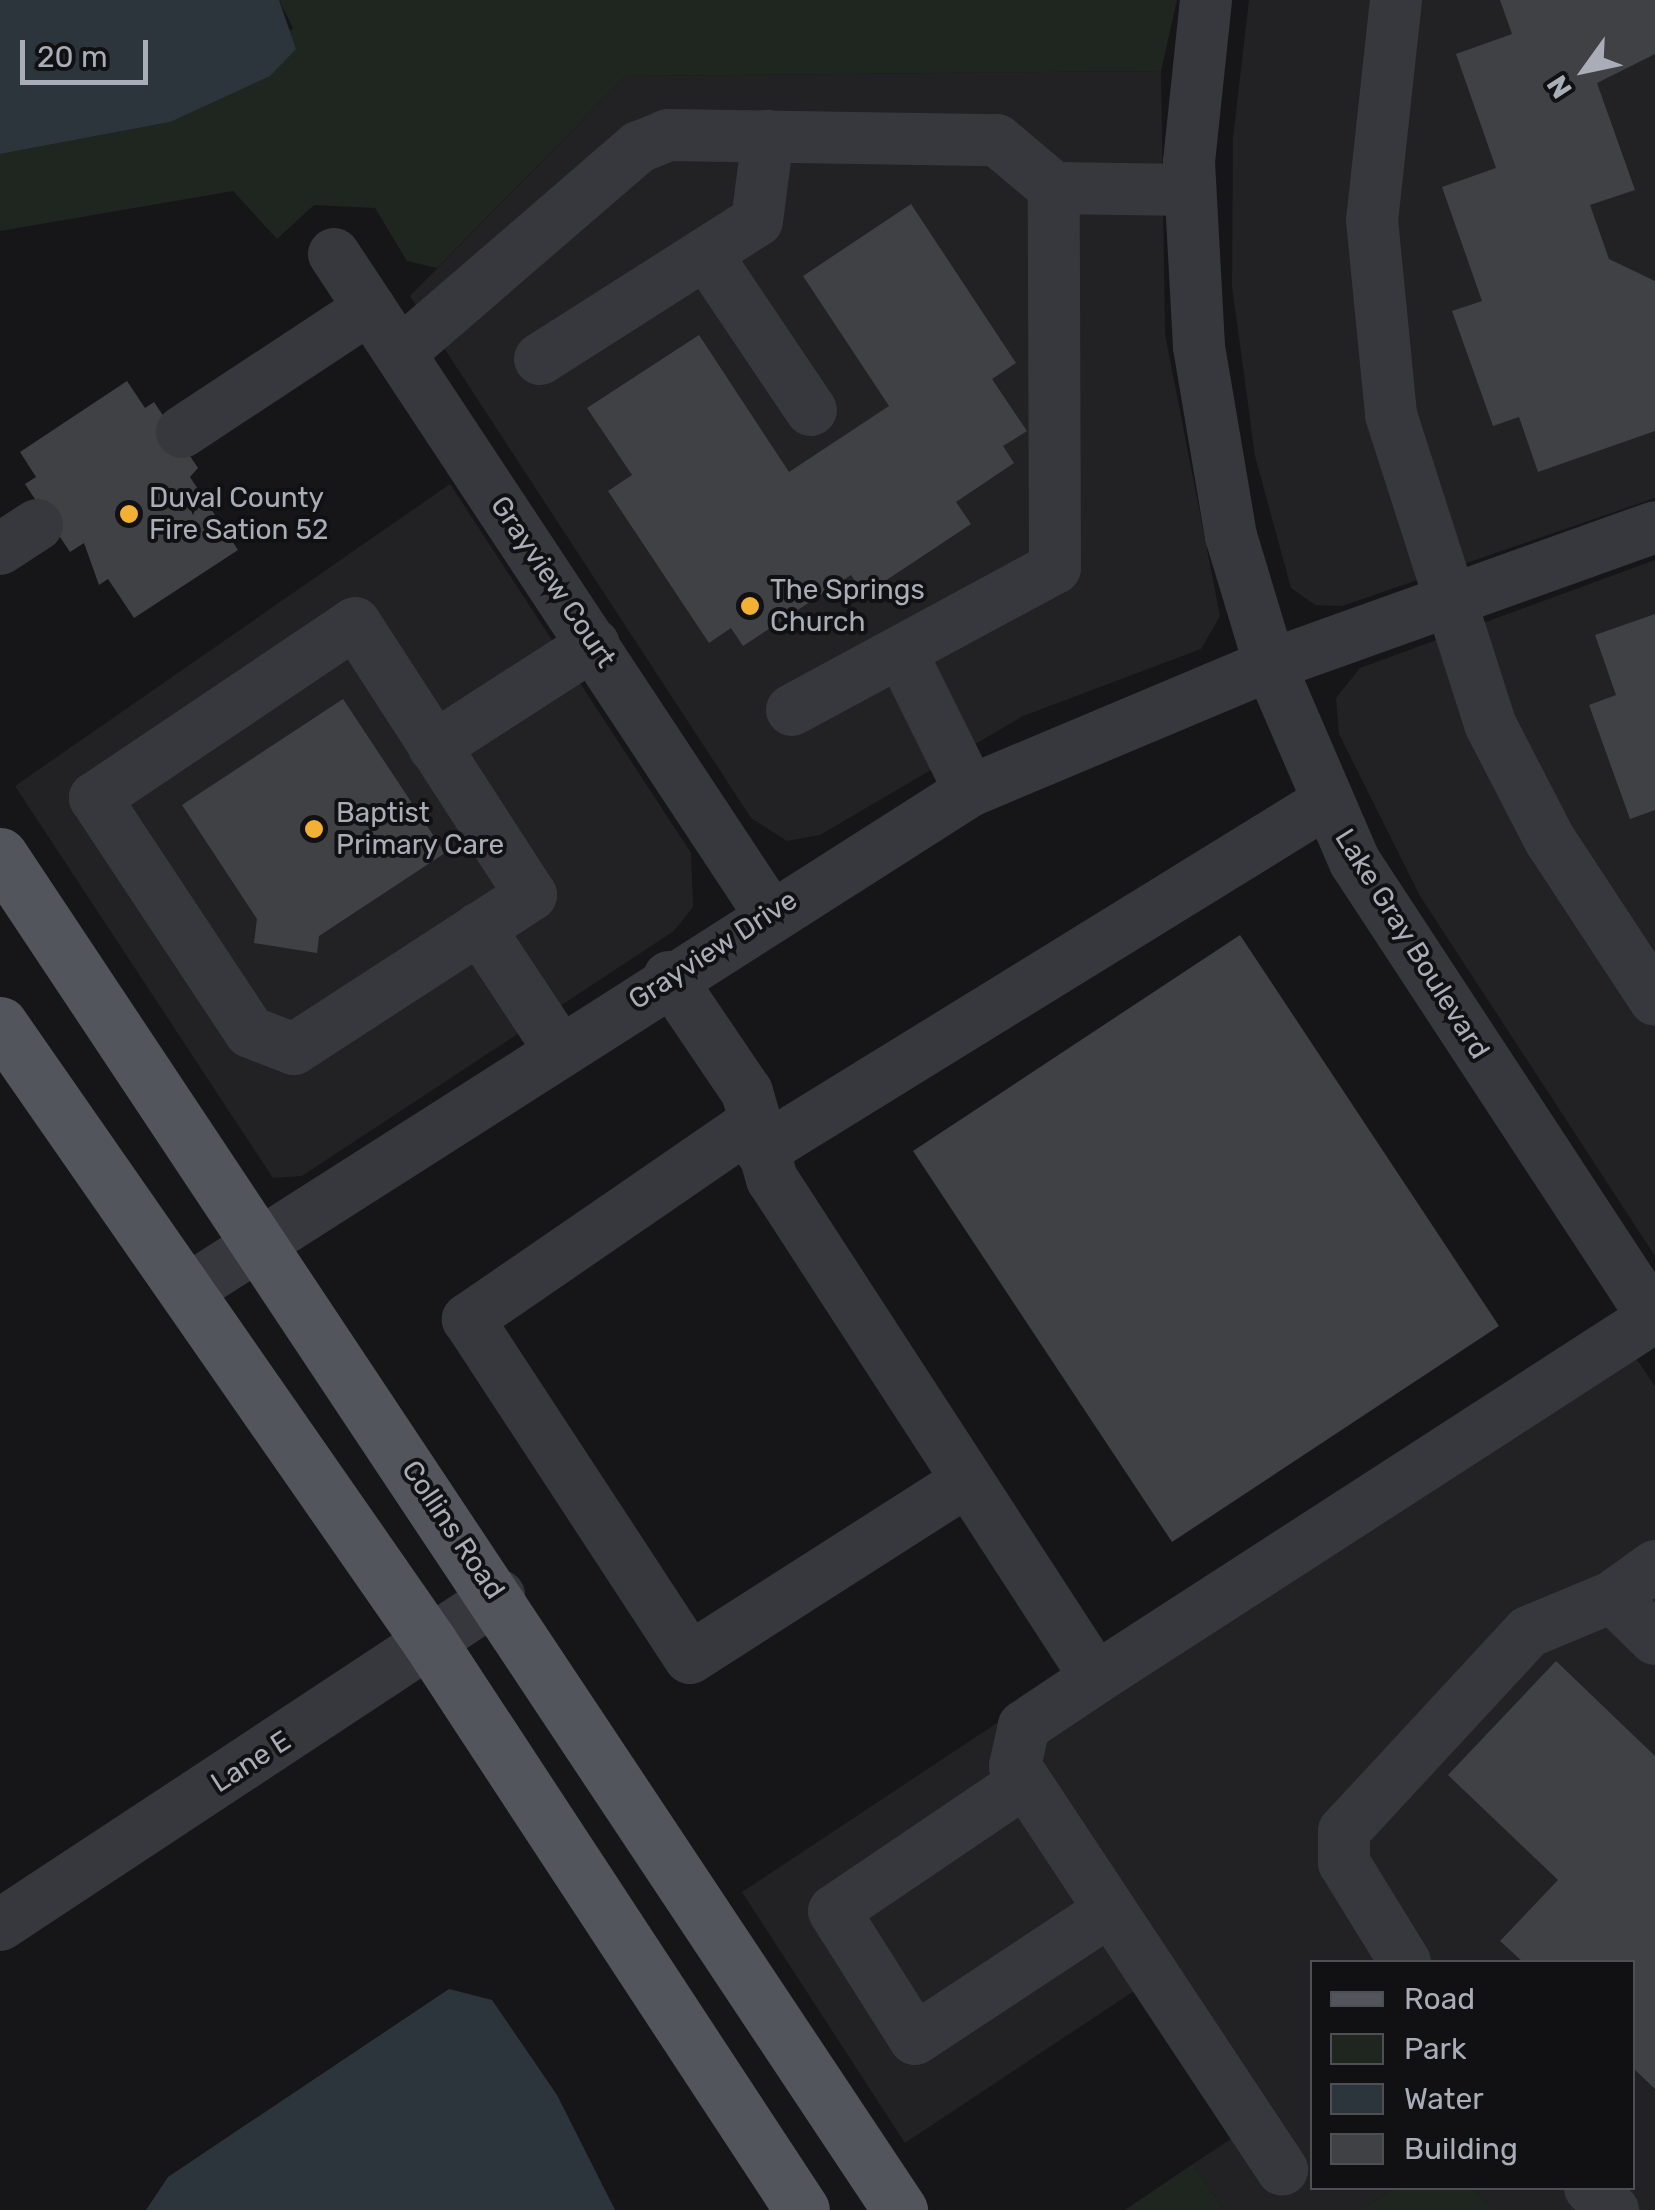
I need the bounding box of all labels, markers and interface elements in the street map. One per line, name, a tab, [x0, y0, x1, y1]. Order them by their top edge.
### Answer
scale bar	[25, 20, 152, 82]
north arrow	[1535, 20, 1635, 120]
text: 20 m	[37, 39, 108, 75]
text: N	[1540, 69, 1579, 104]
place label: Duval County Fire Sation 52	[149, 481, 328, 547]
street label: Grayview Court	[483, 490, 623, 674]
marker: Duval County Fire Sation 52	[118, 503, 140, 525]
place label: The Springs Church	[770, 573, 925, 639]
marker: The Springs Church	[739, 595, 761, 617]
place label: Baptist Primary Care	[336, 796, 505, 862]
marker: Baptist Primary Care	[301, 816, 327, 842]
street label: Lake Gray Boulevard	[1327, 823, 1497, 1065]
street label: Grayview Drive	[622, 883, 804, 1017]
street label: Collins Road	[394, 1454, 512, 1606]
street label: Lane E	[205, 1724, 297, 1800]
legend	[1310, 1960, 1635, 2190]
text: Road	[1404, 1981, 1475, 2017]
text: Park	[1404, 2031, 1466, 2067]
text: Water	[1404, 2081, 1484, 2117]
text: Building	[1404, 2131, 1518, 2167]

